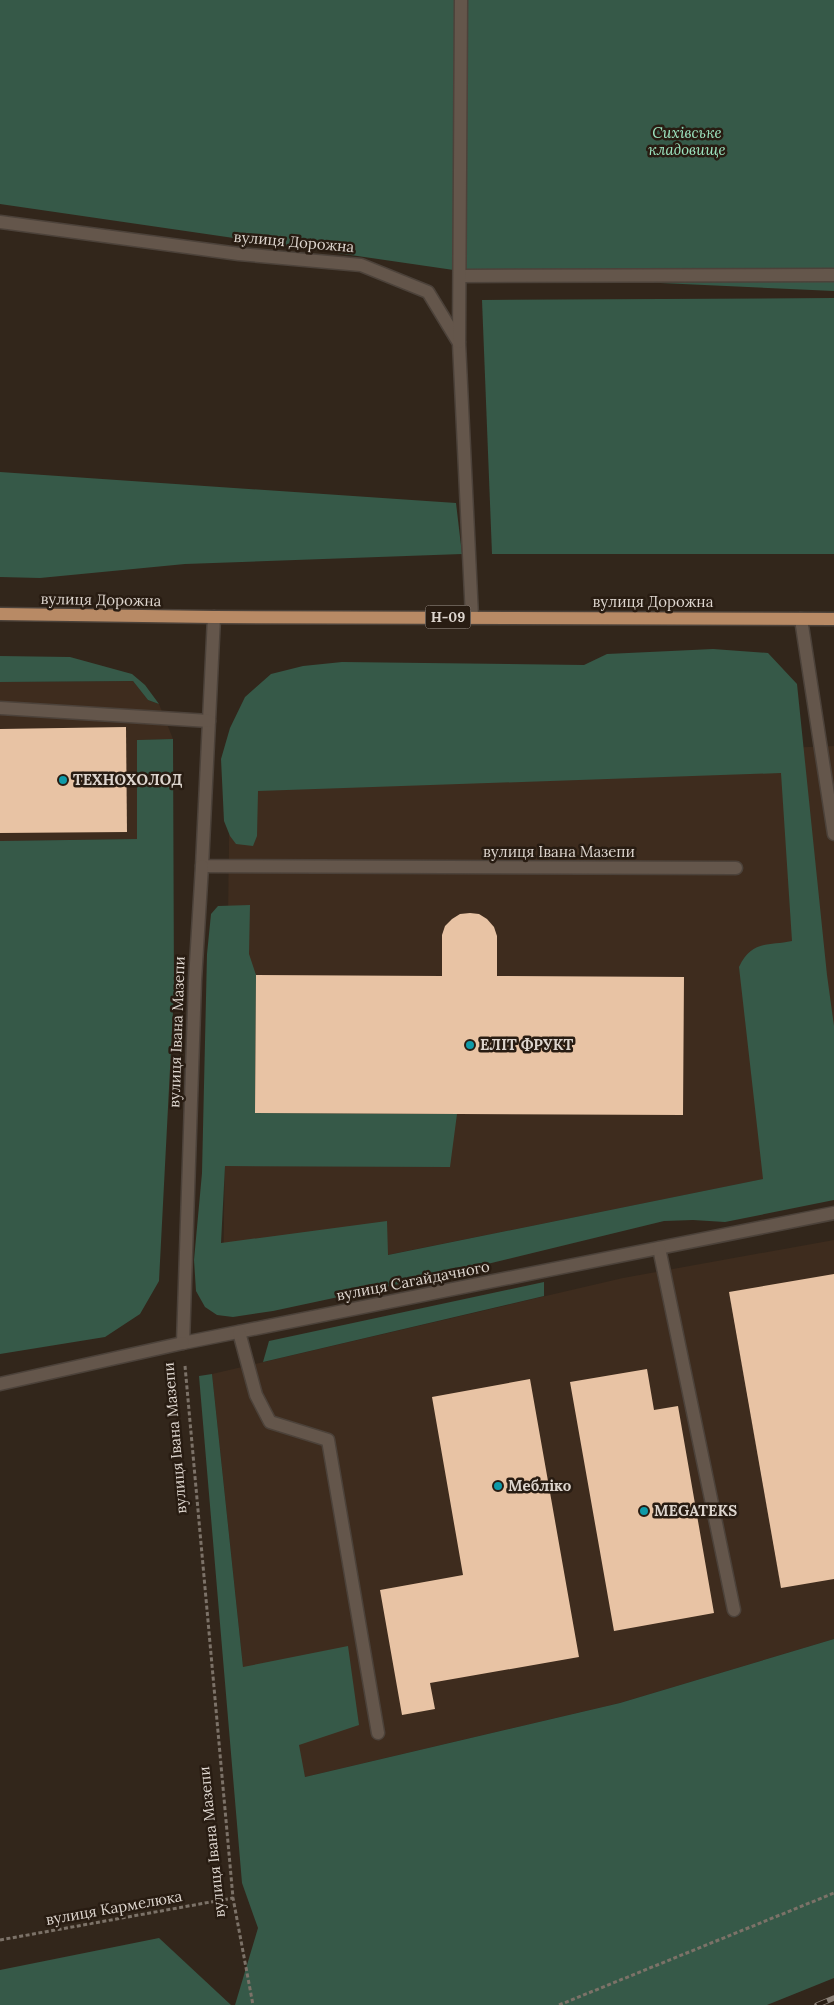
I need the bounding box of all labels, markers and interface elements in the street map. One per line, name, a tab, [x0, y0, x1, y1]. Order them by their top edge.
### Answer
park label: Сихівське кладовище	[648, 123, 726, 159]
street label: вулиця Дорожна	[233, 227, 355, 256]
street label: вулиця Дорожна	[40, 589, 162, 610]
street label: вулиця Дорожна	[593, 592, 714, 611]
road number: Н-09	[426, 606, 470, 628]
place label: ТЕХНОХОЛОД	[73, 770, 182, 789]
marker: ТЕХНОХОЛОД	[57, 774, 69, 786]
street label: вулиця Івана Мазепи	[483, 842, 635, 861]
street label: вулиця Івана Мазепи	[164, 956, 189, 1108]
place label: ЕЛІТ ФРУКТ	[480, 1035, 573, 1054]
marker: ЕЛІТ ФРУКТ	[464, 1039, 476, 1051]
street label: вулиця Сагайдачного	[335, 1256, 491, 1305]
street label: вулиця Івана Мазепи	[158, 1362, 191, 1515]
place label: Мебліко	[508, 1476, 572, 1495]
marker: Мебліко	[492, 1480, 504, 1492]
place label: MEGATEKS	[654, 1501, 737, 1520]
marker: MEGATEKS	[638, 1505, 650, 1517]
street label: вулиця Івана Мазепи	[194, 1765, 229, 1919]
street label: вулиця Кармелюка	[44, 1886, 184, 1929]

